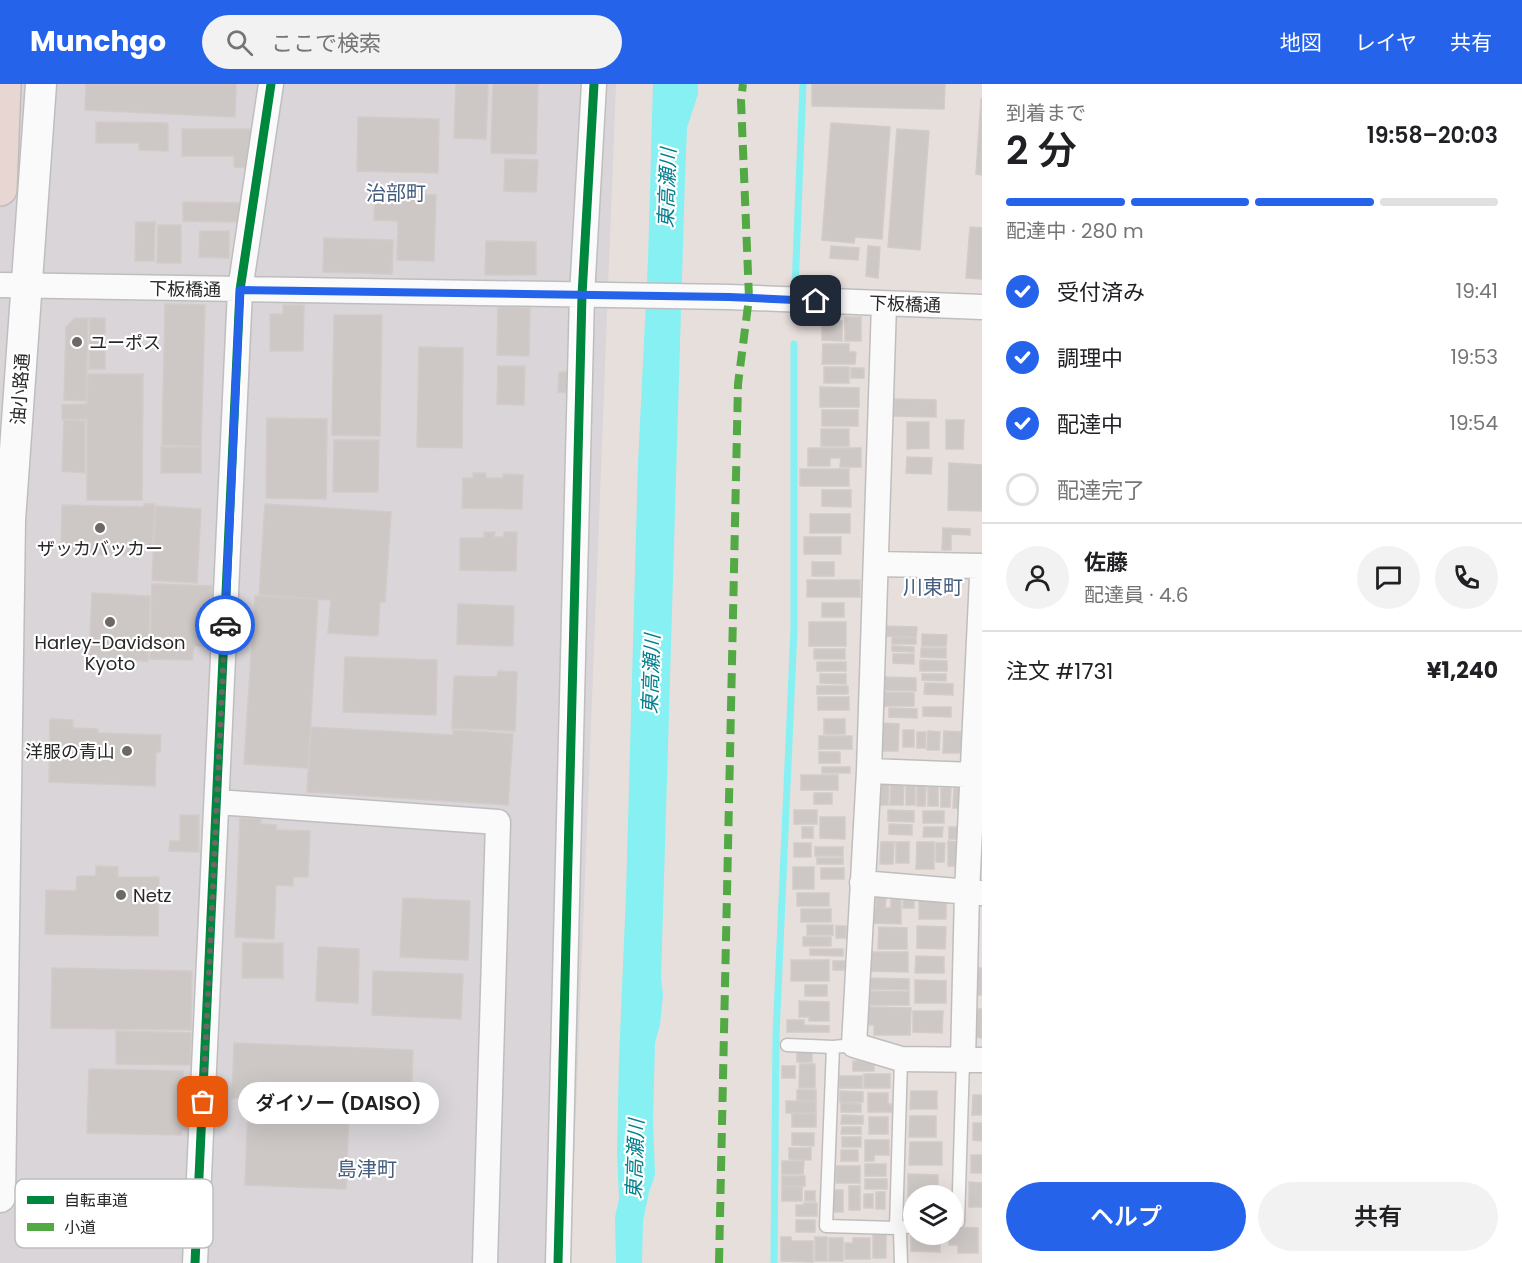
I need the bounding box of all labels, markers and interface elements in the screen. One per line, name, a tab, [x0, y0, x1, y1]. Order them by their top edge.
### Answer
search box	[202, 15, 622, 69]
text: Munchgo	[30, 22, 166, 61]
icon: search	[223, 26, 256, 59]
text: ここで検索	[271, 28, 381, 59]
text: 地図	[1280, 28, 1322, 57]
text: レイヤ	[1355, 28, 1417, 57]
text: 共有	[1450, 28, 1492, 57]
text: 到着まで	[1006, 99, 1086, 127]
text: 19:58–20:03	[1367, 120, 1498, 151]
text: 2 分	[1006, 123, 1077, 178]
water label: 東高瀬川	[652, 146, 682, 228]
district label: 治部町	[366, 179, 426, 207]
text: 配達中 · 280 m	[1006, 217, 1144, 245]
pin	[790, 275, 841, 326]
icon: check	[1006, 275, 1039, 308]
street label: 下板橋通	[149, 276, 221, 302]
text: 受付済み	[1057, 277, 1145, 308]
text: 19:41	[1456, 277, 1498, 305]
icon: home	[799, 284, 832, 317]
street label: 下板橋通	[869, 290, 941, 318]
place label: ユーポス	[89, 330, 161, 355]
marker: ユーポス	[70, 335, 84, 349]
icon: check	[1006, 341, 1039, 374]
text: 調理中	[1057, 343, 1123, 374]
text: 19:53	[1450, 343, 1498, 371]
street label: 油小路通	[5, 352, 35, 426]
icon: check	[1006, 407, 1039, 440]
text: 配達中	[1057, 409, 1123, 440]
text: 19:54	[1450, 409, 1498, 437]
text: 配達完了	[1057, 475, 1145, 506]
marker: ザッカバッカー	[93, 521, 107, 535]
place label: ザッカバッカー	[37, 536, 163, 561]
button: person	[1006, 546, 1069, 609]
button: chat	[1357, 546, 1420, 609]
button: phone	[1435, 546, 1498, 609]
text: 佐藤	[1084, 547, 1128, 578]
district label: 川東町	[903, 573, 963, 601]
text: 配達員 · 4.6	[1084, 581, 1188, 609]
courier	[195, 595, 255, 655]
icon: car	[209, 609, 242, 642]
marker: Harley-Davidson Kyoto	[103, 615, 117, 629]
place label: Harley-Davidson Kyoto	[34, 630, 186, 676]
water label: 東高瀬川	[636, 632, 666, 714]
text: ¥1,240	[1427, 655, 1498, 686]
text: 注文 #1731	[1006, 656, 1113, 687]
place label: 洋服の青山	[25, 739, 115, 764]
marker: 洋服の青山	[120, 744, 134, 758]
place label: Netz	[133, 883, 172, 908]
marker: Netz	[114, 888, 128, 902]
pin	[177, 1076, 228, 1127]
callout: ダイソー (DAISO)	[239, 1081, 440, 1123]
icon: bag	[186, 1085, 219, 1118]
text: ダイソー (DAISO)	[255, 1089, 422, 1117]
water label: 東高瀬川	[620, 1117, 650, 1199]
district label: 島津町	[337, 1155, 397, 1183]
legend	[15, 1179, 213, 1248]
button: ヘルプ	[1006, 1182, 1246, 1251]
button: 共有	[1258, 1182, 1498, 1251]
map controls	[903, 1185, 963, 1245]
button: layers	[903, 1185, 963, 1245]
text: 自転車道	[64, 1189, 128, 1212]
text: 小道	[64, 1216, 96, 1239]

